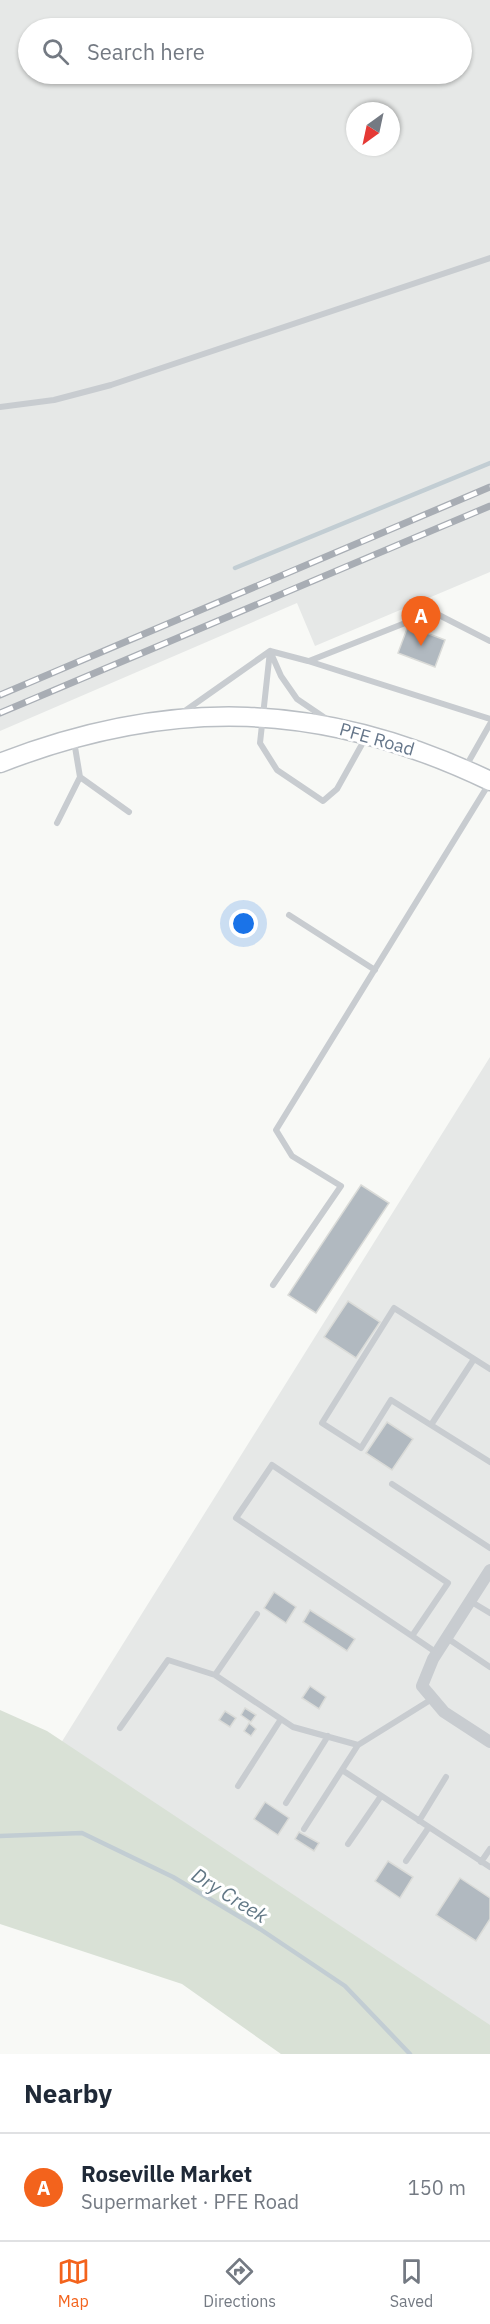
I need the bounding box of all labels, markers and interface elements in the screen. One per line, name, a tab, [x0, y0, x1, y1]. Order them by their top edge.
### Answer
search box	[18, 18, 472, 84]
icon: search	[39, 35, 72, 68]
text: Search here	[87, 37, 205, 66]
north arrow	[346, 102, 400, 156]
pin: A	[402, 596, 440, 646]
street label: PFE Road	[337, 717, 417, 761]
your location	[229, 909, 258, 938]
water label: Dry Creek	[187, 1861, 274, 1929]
text: Nearby	[24, 2076, 112, 2110]
text: Roseville Market	[81, 2159, 252, 2188]
text: A	[37, 2174, 50, 2201]
text: 150 m	[408, 2174, 466, 2201]
text: Supermarket · PFE Road	[81, 2188, 299, 2215]
tab: Map	[57, 2255, 90, 2311]
tab: Directions	[203, 2255, 276, 2311]
tab: Saved	[390, 2255, 433, 2311]

